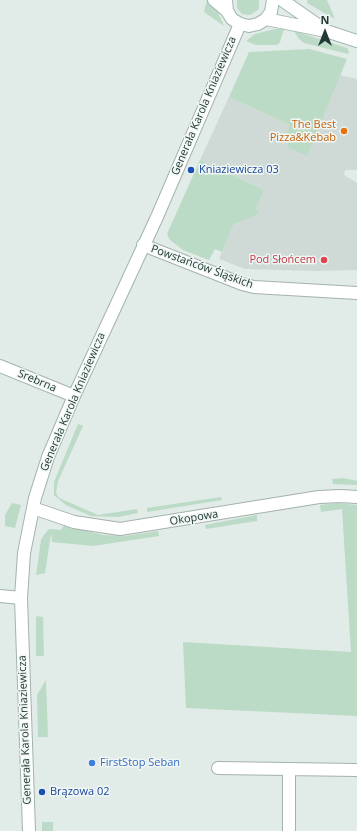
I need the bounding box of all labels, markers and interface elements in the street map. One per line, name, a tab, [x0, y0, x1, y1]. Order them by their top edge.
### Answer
north arrow	[305, 12, 345, 52]
text: N	[321, 12, 329, 27]
street label: Generała Karola Kniaziewicza	[169, 35, 239, 177]
place label: The Best Pizza&Kebab	[270, 118, 336, 144]
marker: The Best Pizza&Kebab	[339, 126, 349, 136]
place label: Kniaziewicza 03	[199, 163, 279, 177]
marker: Kniaziewicza 03	[186, 165, 196, 175]
street label: Powstańców Śląskich	[149, 242, 255, 292]
place label: Pod Słońcem	[249, 253, 316, 267]
marker: Pod Słońcem	[319, 255, 329, 265]
street label: Generała Karola Kniaziewicza	[38, 331, 108, 473]
street label: Srebrna	[16, 367, 58, 395]
street label: Okopowa	[169, 508, 219, 528]
street label: Generała Karola Kniaziewicza	[16, 655, 34, 805]
place label: FirstStop Seban	[100, 756, 180, 770]
marker: FirstStop Seban	[87, 758, 97, 768]
place label: Brązowa 02	[50, 785, 110, 799]
marker: Brązowa 02	[37, 787, 47, 797]

